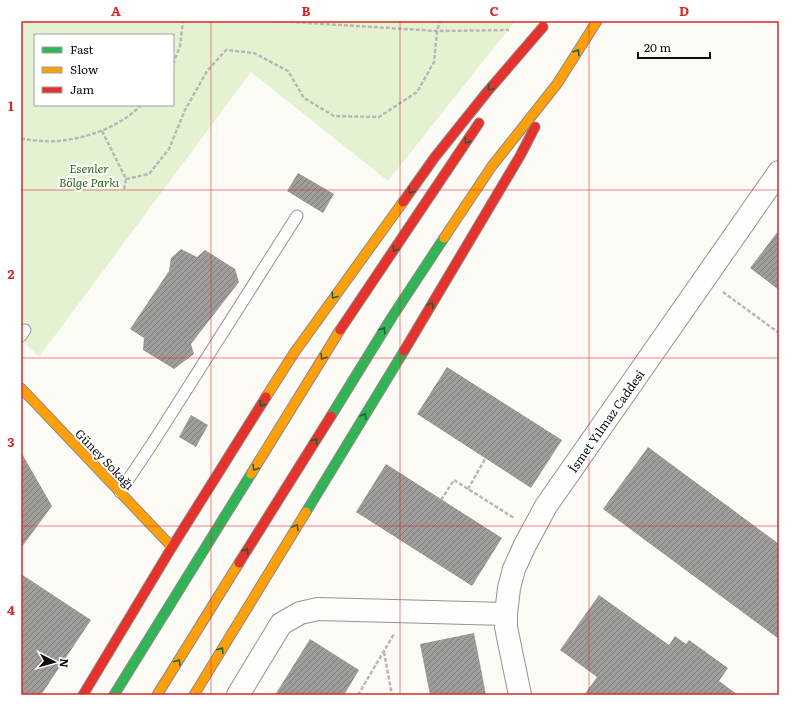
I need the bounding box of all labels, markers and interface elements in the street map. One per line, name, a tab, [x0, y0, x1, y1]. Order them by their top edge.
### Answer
text: A	[111, 1, 121, 20]
text: B	[302, 1, 311, 20]
text: C	[489, 1, 499, 20]
text: D	[679, 1, 689, 20]
legend	[34, 34, 174, 106]
scale bar	[638, 34, 710, 60]
text: 20 m	[644, 38, 671, 56]
text: Fast	[70, 40, 94, 58]
one-way arrow	[572, 50, 579, 57]
text: Slow	[70, 60, 99, 78]
text: Jam	[70, 80, 95, 98]
one-way arrow	[487, 83, 495, 91]
text: 1	[8, 96, 14, 115]
one-way arrow	[464, 137, 472, 144]
park label: Esenler Bölge Parkı	[59, 159, 120, 191]
one-way arrow	[408, 187, 416, 194]
one-way arrow	[392, 245, 400, 252]
text: 2	[8, 264, 15, 283]
one-way arrow	[332, 292, 339, 299]
one-way arrow	[427, 302, 434, 309]
one-way arrow	[379, 327, 386, 334]
one-way arrow	[320, 353, 328, 360]
street label: İsmet Yılmaz Caddesi	[564, 366, 648, 476]
one-way arrow	[259, 400, 266, 407]
one-way arrow	[359, 413, 367, 420]
street label: Güney Sokağı	[71, 425, 139, 493]
text: 3	[7, 432, 15, 451]
one-way arrow	[310, 438, 317, 445]
one-way arrow	[252, 464, 259, 471]
one-way arrow	[292, 524, 299, 531]
one-way arrow	[242, 548, 249, 555]
text: 4	[7, 600, 15, 619]
north arrow	[34, 642, 74, 682]
one-way arrow	[217, 647, 224, 654]
text: N	[57, 658, 73, 669]
one-way arrow	[173, 659, 180, 666]

